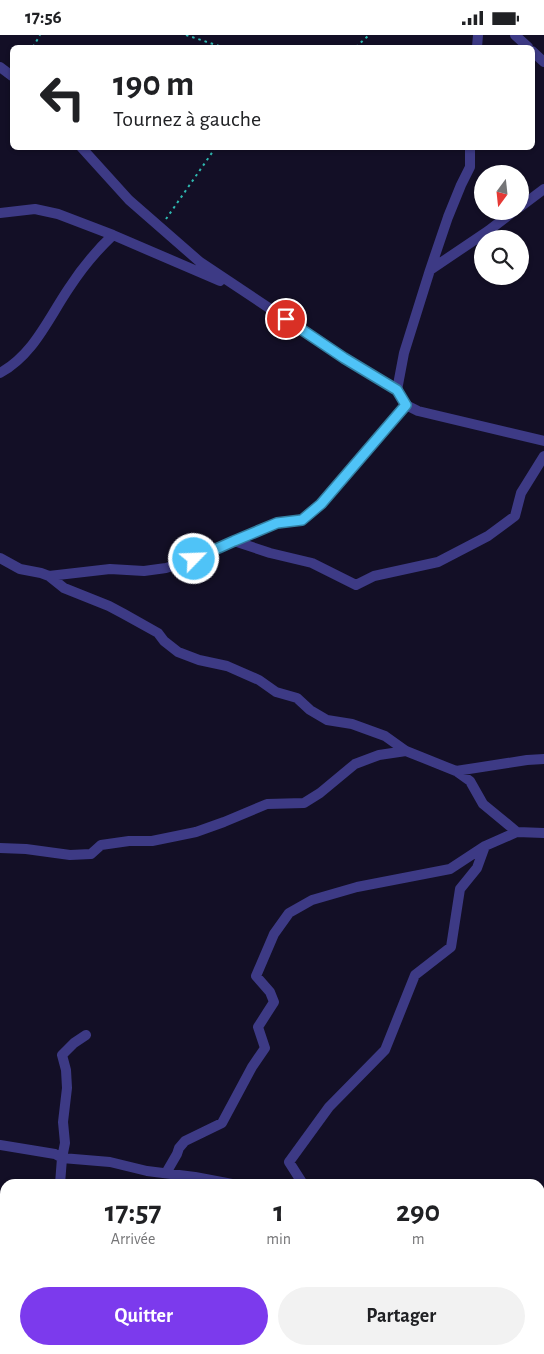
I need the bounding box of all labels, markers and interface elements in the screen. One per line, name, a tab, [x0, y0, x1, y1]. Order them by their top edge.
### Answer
text: 17:56	[25, 8, 62, 27]
icon: left	[30, 65, 95, 130]
text: 190 m	[113, 67, 194, 102]
text: Tournez à gauche	[113, 108, 261, 130]
north arrow	[474, 165, 529, 220]
map controls	[474, 165, 529, 285]
button: search	[474, 230, 529, 285]
pin	[265, 298, 307, 340]
icon: arrive	[272, 305, 300, 333]
position arrow	[167, 532, 219, 584]
text: 17:57	[105, 1197, 161, 1227]
text: 1	[273, 1197, 284, 1227]
text: 290	[396, 1197, 440, 1227]
text: Arrivée	[111, 1231, 155, 1247]
text: min	[266, 1231, 291, 1247]
text: m	[412, 1231, 424, 1247]
button: Quitter	[20, 1287, 268, 1345]
button: Partager	[278, 1287, 525, 1345]

